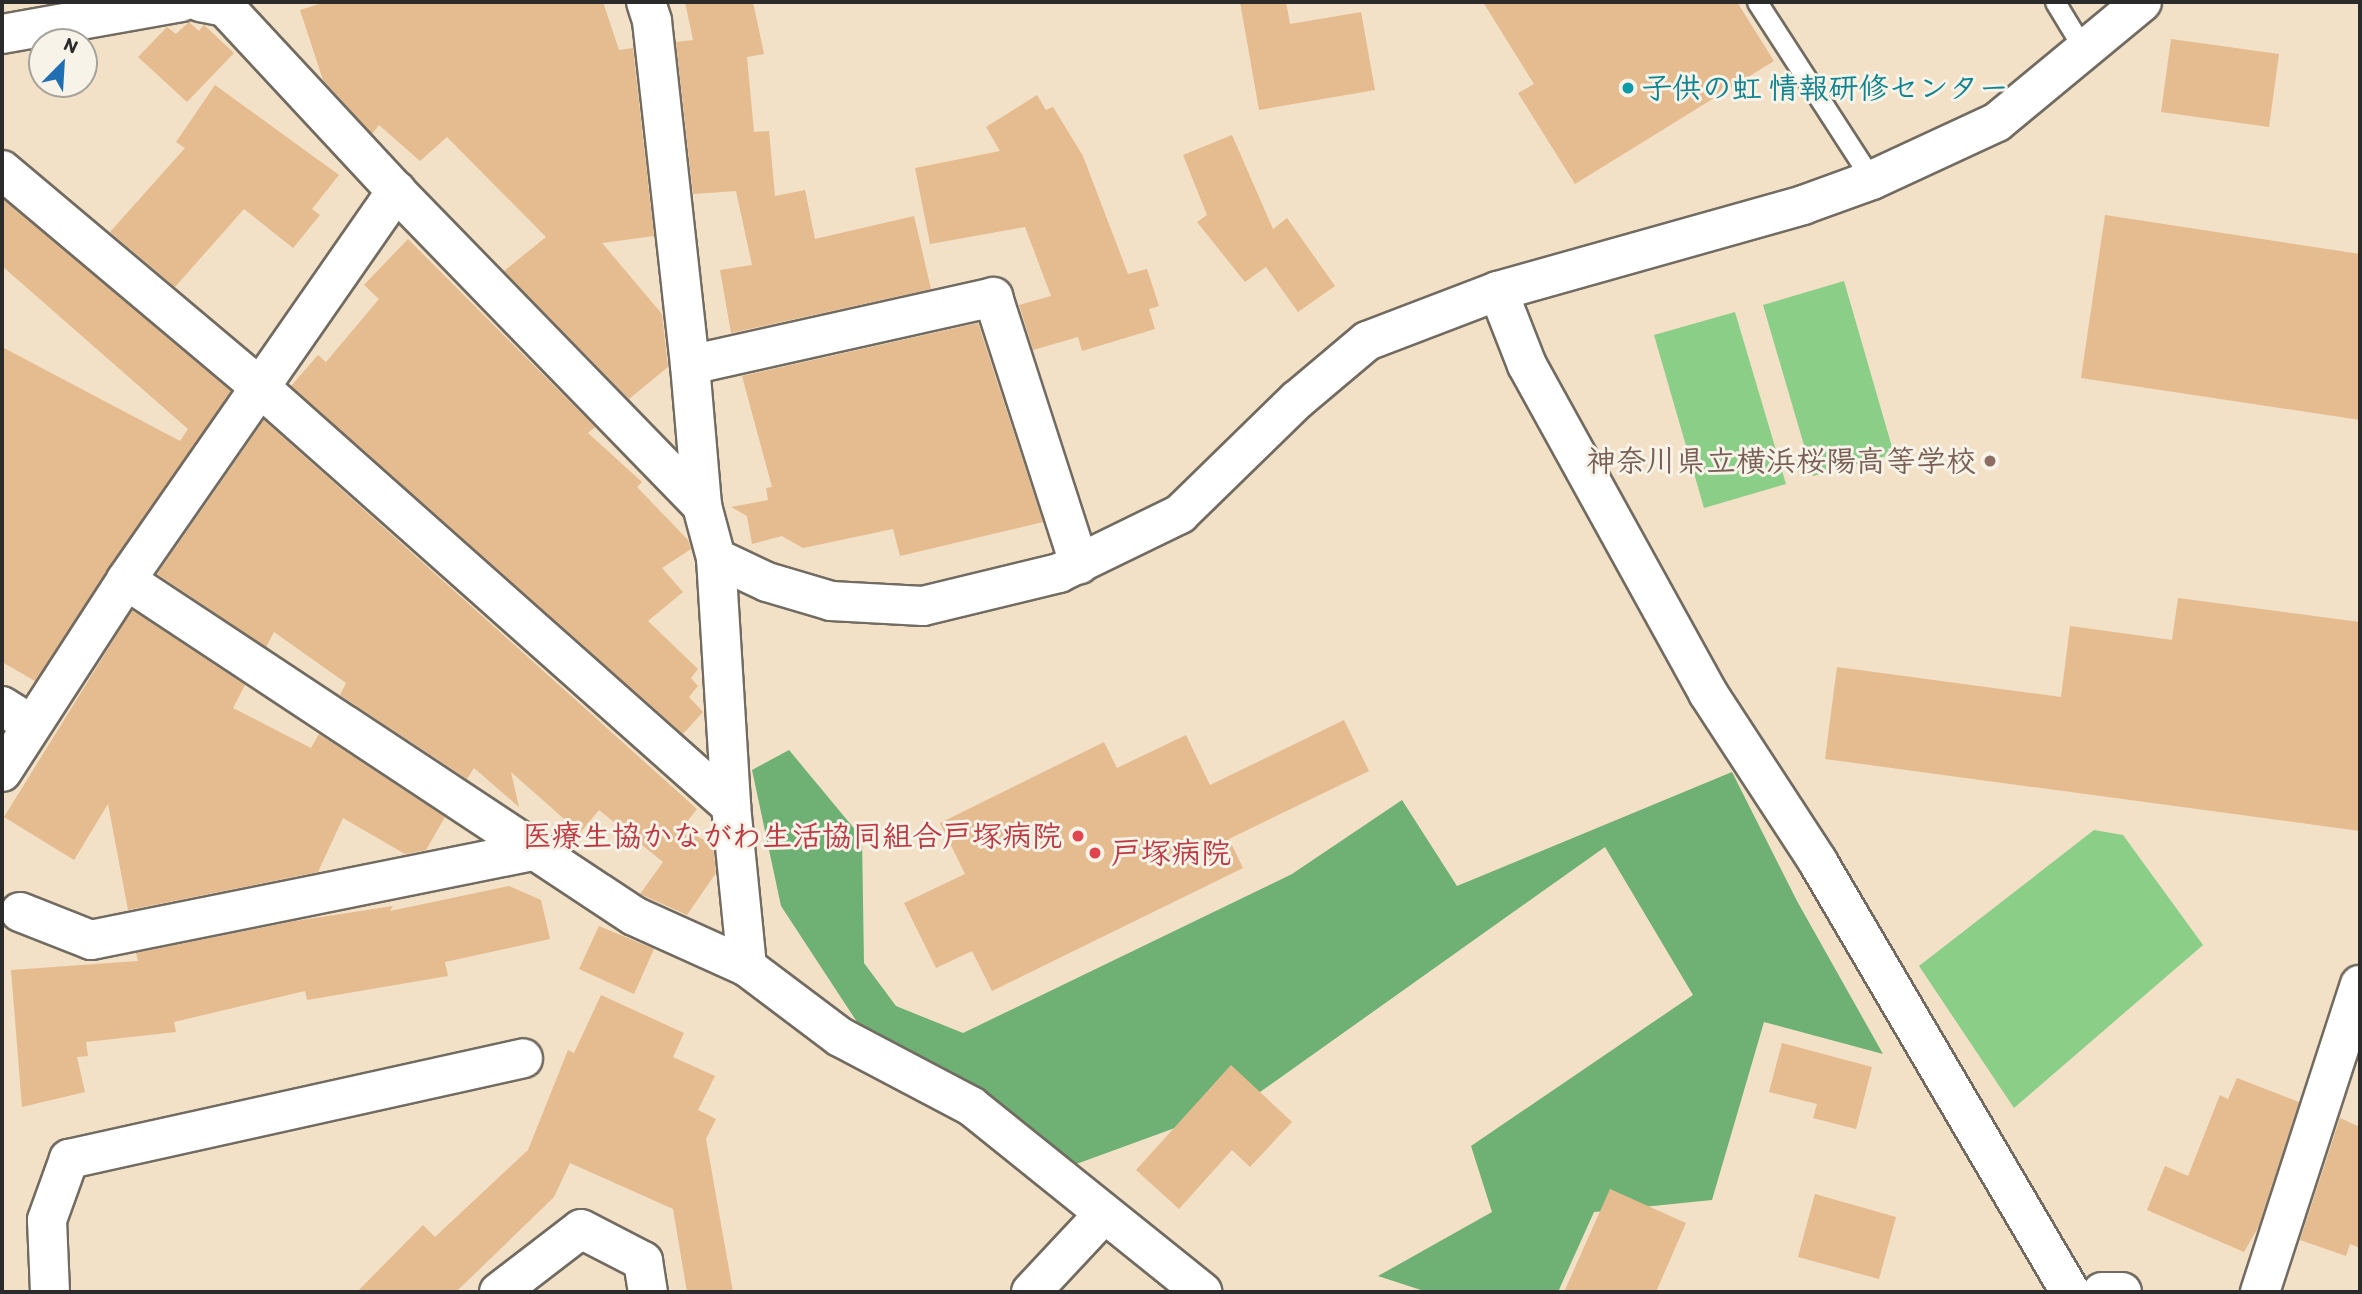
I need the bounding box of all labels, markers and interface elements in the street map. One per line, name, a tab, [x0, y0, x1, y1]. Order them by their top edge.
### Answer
north arrow	[28, 28, 98, 98]
text: N	[60, 32, 81, 58]
place label: 子供の虹 情報研修センター	[1642, 70, 2009, 106]
marker: 子供の虹 情報研修センター	[1620, 80, 1636, 96]
place label: 神奈川県立横浜桜陽高等学校	[1586, 443, 1976, 479]
marker: 神奈川県立横浜桜陽高等学校	[1982, 453, 1998, 469]
place label: 医療生協かながわ生活協同組合戸塚病院	[522, 818, 1062, 854]
marker: 医療生協かながわ生活協同組合戸塚病院	[1068, 826, 1088, 846]
place label: 戸塚病院	[1111, 835, 1231, 871]
marker: 戸塚病院	[1085, 843, 1105, 863]

